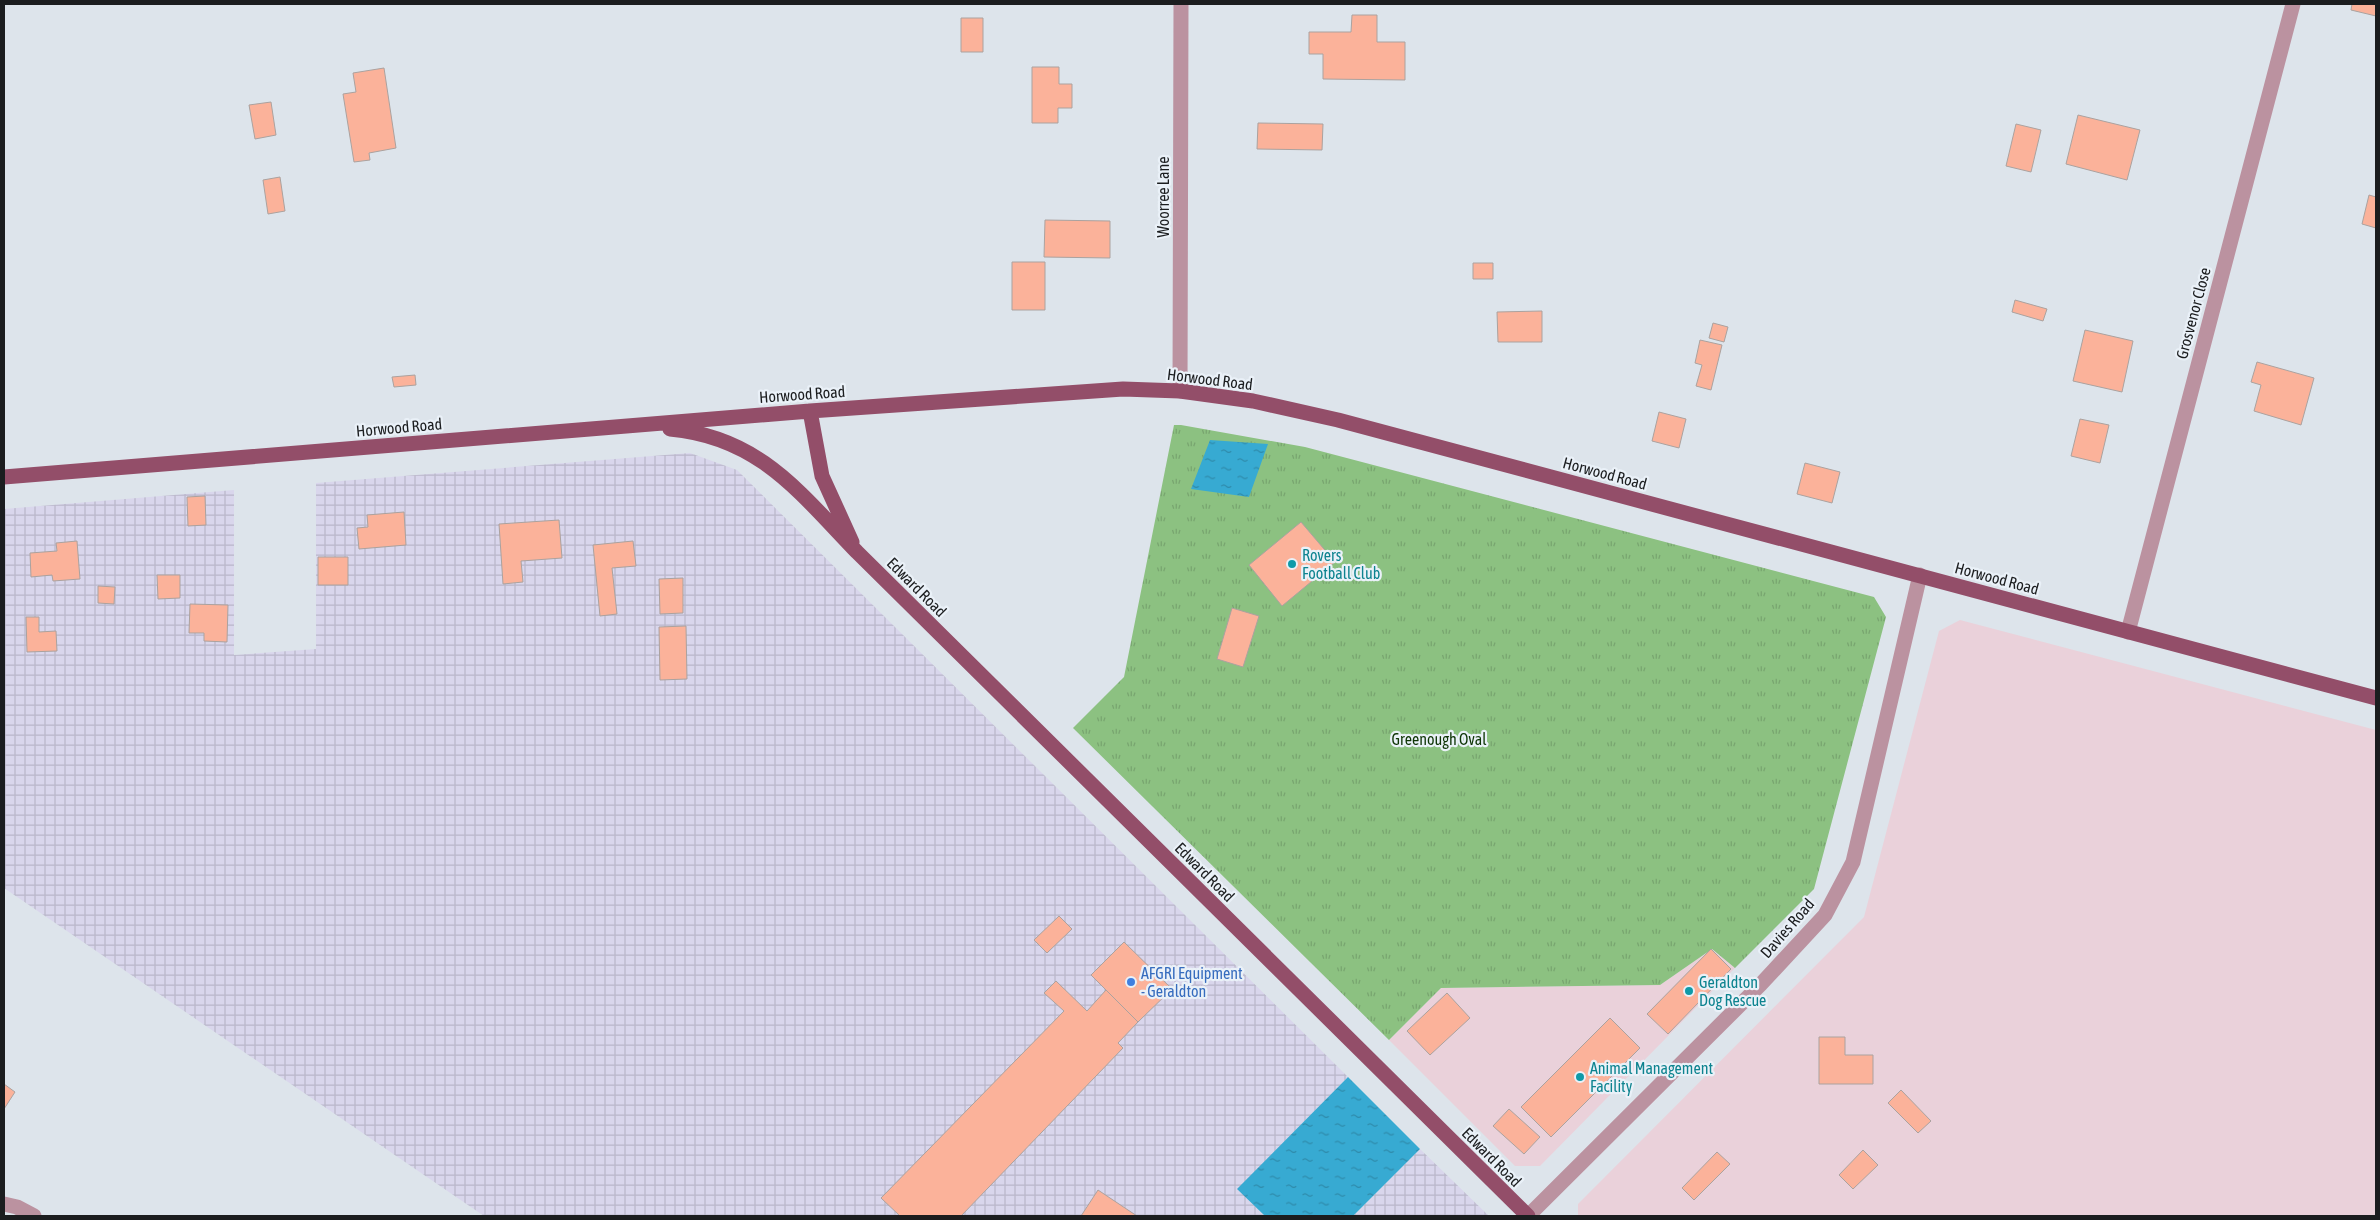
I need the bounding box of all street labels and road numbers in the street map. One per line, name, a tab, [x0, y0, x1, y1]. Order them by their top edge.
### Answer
street label: Woorree Lane	[1154, 157, 1172, 237]
street label: Grosvenor Close	[2172, 265, 2214, 361]
street label: Horwood Road	[1166, 365, 1254, 393]
street label: Horwood Road	[758, 382, 846, 406]
street label: Horwood Road	[355, 414, 443, 440]
street label: Horwood Road	[1561, 453, 1649, 493]
street label: Edward Road	[884, 554, 950, 620]
street label: Horwood Road	[1953, 558, 2041, 598]
street label: Edward Road	[1172, 839, 1238, 905]
street label: Davies Road	[1756, 895, 1818, 961]
street label: Edward Road	[1459, 1124, 1525, 1190]

